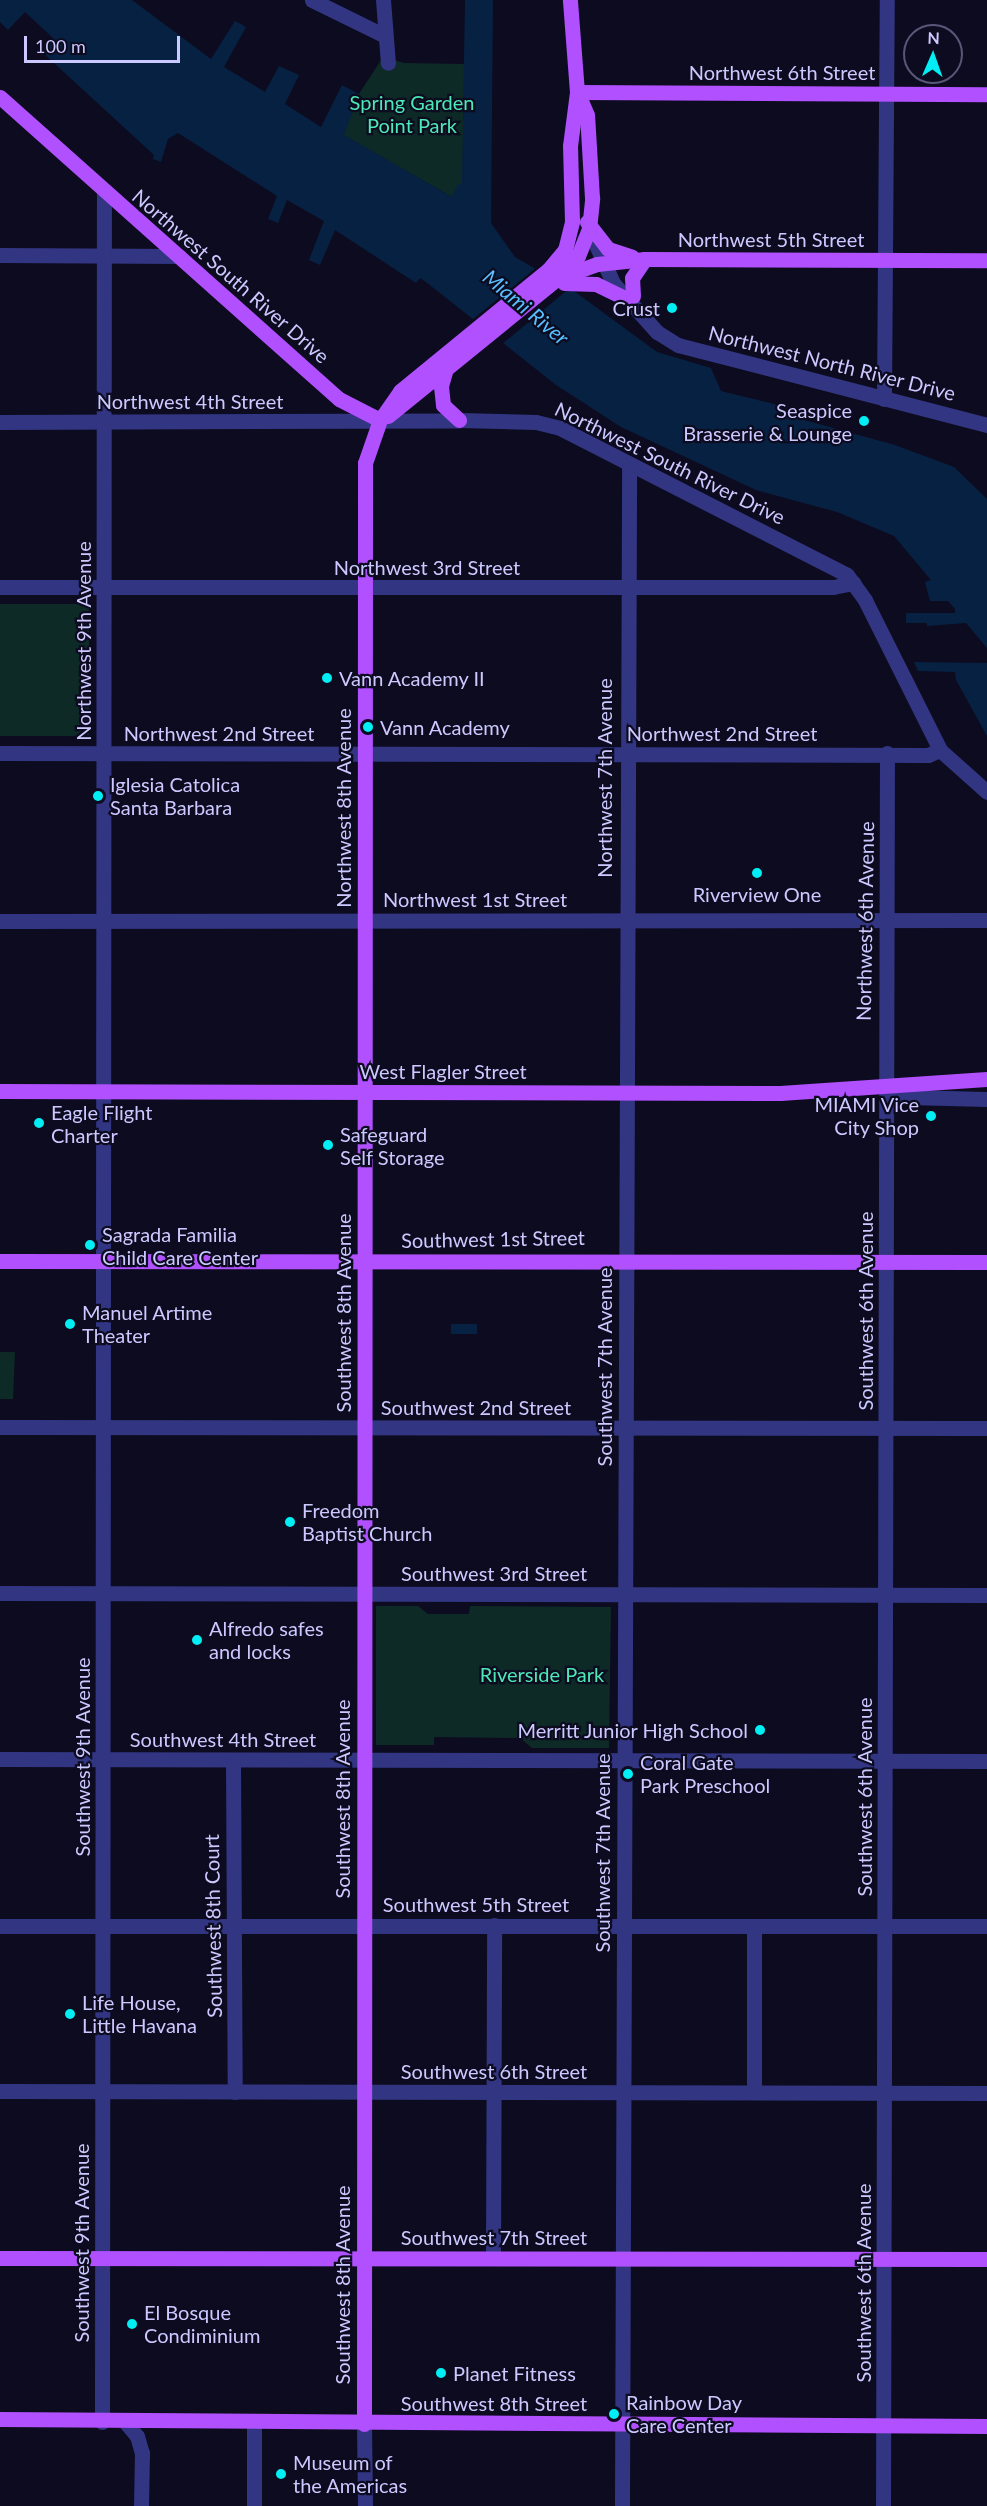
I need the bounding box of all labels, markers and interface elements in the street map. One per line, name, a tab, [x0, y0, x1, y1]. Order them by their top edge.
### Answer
scale bar	[27, 24, 183, 62]
north arrow	[903, 24, 963, 84]
text: N	[927, 28, 940, 47]
text: 100 m	[35, 35, 86, 57]
street label: Northwest 6th Street	[689, 60, 875, 84]
park label: Spring Garden Point Park	[350, 91, 474, 138]
street label: Northwest South River Drive	[127, 184, 335, 368]
street label: Northwest 5th Street	[678, 227, 864, 251]
water label: Miami River	[478, 264, 574, 350]
place label: Crust	[612, 296, 660, 320]
marker: Crust	[665, 301, 679, 315]
street label: Northwest North River Drive	[706, 321, 958, 405]
street label: Northwest 4th Street	[97, 389, 283, 413]
street label: Northwest South River Drive	[551, 397, 789, 529]
place label: Seaspice Brasserie & Lounge	[683, 398, 852, 445]
marker: Seaspice Brasserie & Lounge	[857, 414, 871, 428]
street label: Northwest 9th Avenue	[71, 541, 95, 741]
street label: Northwest 3rd Street	[334, 555, 520, 579]
place label: Vann Academy II	[339, 666, 486, 690]
marker: Vann Academy II	[320, 671, 334, 685]
street label: Northwest 7th Avenue	[592, 678, 616, 878]
street label: Northwest 8th Avenue	[331, 708, 355, 908]
place label: Vann Academy	[380, 715, 510, 739]
marker: Vann Academy	[361, 720, 375, 734]
street label: Northwest 2nd Street	[124, 721, 314, 745]
street label: Northwest 2nd Street	[627, 721, 817, 745]
place label: Iglesia Catolica Santa Barbara	[110, 772, 240, 819]
marker: Iglesia Catolica Santa Barbara	[91, 789, 105, 803]
street label: Northwest 6th Avenue	[851, 821, 879, 1021]
marker: Riverview One	[750, 866, 764, 880]
place label: Riverview One	[692, 882, 822, 906]
street label: Northwest 1st Street	[383, 887, 567, 911]
street label: West Flagler Street	[359, 1059, 527, 1083]
place label: MIAMI Vice City Shop	[814, 1092, 919, 1139]
place label: Eagle Flight Charter	[51, 1100, 152, 1147]
marker: MIAMI Vice City Shop	[924, 1109, 938, 1123]
marker: Eagle Flight Charter	[32, 1116, 46, 1130]
place label: Safeguard Self Storage	[340, 1122, 445, 1169]
marker: Safeguard Self Storage	[321, 1138, 335, 1152]
street label: Southwest 6th Avenue	[853, 1211, 877, 1411]
street label: Southwest 8th Avenue	[331, 1213, 355, 1413]
place label: Sagrada Familia Child Care Center	[102, 1222, 258, 1269]
street label: Southwest 1st Street	[401, 1225, 585, 1253]
marker: Sagrada Familia Child Care Center	[83, 1238, 97, 1252]
street label: Southwest 7th Avenue	[592, 1267, 616, 1467]
place label: Manuel Artime Theater	[82, 1300, 213, 1347]
marker: Manuel Artime Theater	[63, 1317, 77, 1331]
street label: Southwest 2nd Street	[381, 1395, 571, 1419]
place label: Freedom Baptist Church	[302, 1498, 432, 1545]
marker: Freedom Baptist Church	[283, 1515, 297, 1529]
street label: Southwest 3rd Street	[401, 1561, 587, 1585]
place label: Alfredo safes and locks	[209, 1616, 324, 1663]
marker: Alfredo safes and locks	[190, 1633, 204, 1647]
street label: Southwest 9th Avenue	[70, 1657, 94, 1857]
park label: Riverside Park	[480, 1662, 604, 1686]
street label: Southwest 6th Avenue	[852, 1697, 876, 1897]
street label: Southwest 8th Avenue	[330, 1699, 354, 1899]
place label: Merritt Junior High School	[517, 1718, 748, 1742]
marker: Merritt Junior High School	[753, 1723, 767, 1737]
street label: Southwest 4th Street	[130, 1727, 316, 1751]
place label: Coral Gate Park Preschool	[640, 1750, 770, 1797]
street label: Southwest 7th Avenue	[590, 1753, 614, 1953]
marker: Coral Gate Park Preschool	[621, 1767, 635, 1781]
street label: Southwest 8th Court	[199, 1834, 227, 2018]
street label: Southwest 5th Street	[383, 1892, 569, 1916]
place label: Life House, Little Havana	[82, 1990, 197, 2037]
marker: Life House, Little Havana	[63, 2007, 77, 2021]
street label: Southwest 6th Street	[401, 2059, 587, 2083]
street label: Southwest 9th Avenue	[69, 2143, 93, 2343]
street label: Southwest 6th Avenue	[851, 2183, 875, 2383]
street label: Southwest 8th Avenue	[330, 2185, 354, 2385]
street label: Southwest 7th Street	[401, 2225, 587, 2249]
place label: El Bosque Condiminium	[144, 2300, 260, 2347]
marker: El Bosque Condiminium	[125, 2317, 139, 2331]
place label: Planet Fitness	[453, 2361, 576, 2385]
marker: Planet Fitness	[434, 2366, 448, 2380]
place label: Rainbow Day Care Center	[626, 2390, 742, 2437]
street label: Southwest 8th Street	[401, 2391, 587, 2415]
marker: Rainbow Day Care Center	[607, 2407, 621, 2421]
place label: Museum of the Americas	[293, 2450, 408, 2497]
marker: Museum of the Americas	[274, 2467, 288, 2481]

